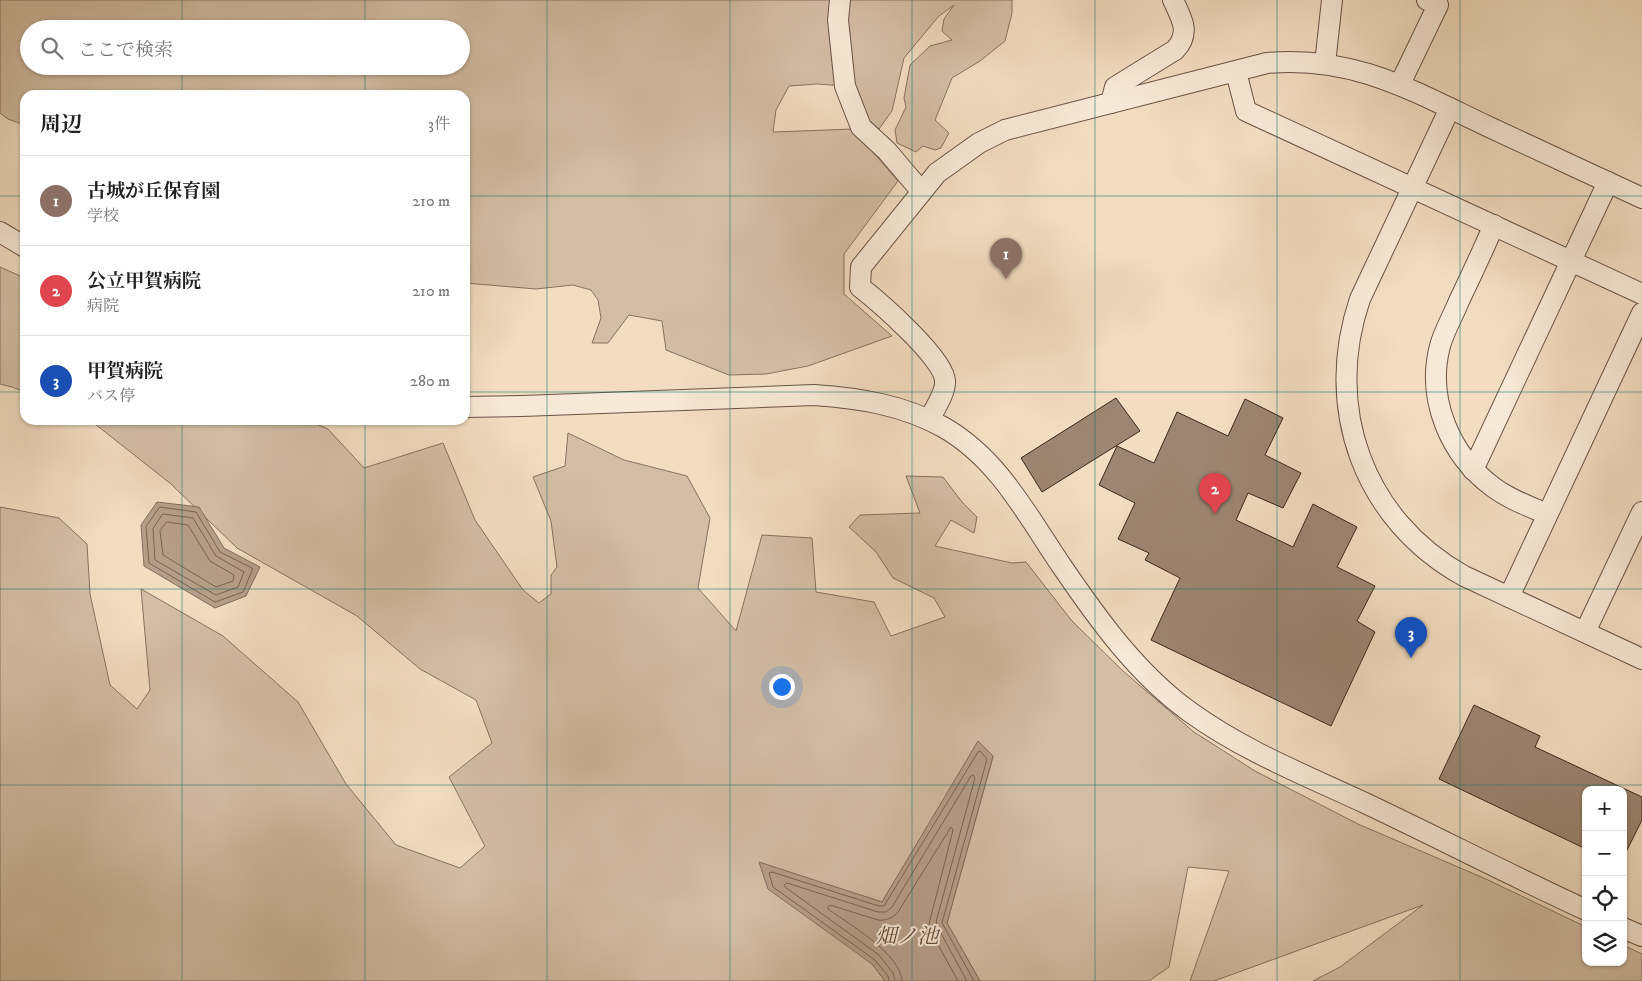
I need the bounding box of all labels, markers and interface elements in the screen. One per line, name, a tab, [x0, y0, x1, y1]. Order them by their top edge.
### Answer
search box	[20, 20, 470, 75]
icon: search	[38, 34, 66, 62]
text: ここで検索	[78, 39, 173, 62]
text: 周辺	[40, 112, 82, 138]
text: 3件	[428, 114, 450, 134]
text: 古城が丘保育園	[87, 180, 220, 203]
text: 1	[53, 191, 59, 211]
text: 210 m	[412, 191, 450, 211]
text: 学校	[87, 206, 119, 226]
pin: 1	[990, 238, 1022, 279]
text: 公立甲賀病院	[87, 270, 201, 293]
text: 2	[52, 281, 60, 301]
text: 210 m	[412, 281, 450, 301]
text: 病院	[87, 296, 119, 316]
text: 甲賀病院	[87, 360, 163, 383]
text: 3	[53, 371, 59, 391]
text: 280 m	[410, 371, 450, 391]
text: バス停	[87, 386, 135, 406]
pin: 2	[1199, 473, 1231, 514]
pin: 3	[1395, 617, 1427, 658]
your location	[769, 674, 795, 700]
map controls	[1582, 786, 1627, 966]
button: +	[1582, 786, 1627, 831]
button: −	[1582, 831, 1627, 876]
button: locate	[1582, 876, 1627, 921]
button: layers	[1582, 921, 1627, 966]
water label: 畑ノ池	[876, 924, 940, 950]

